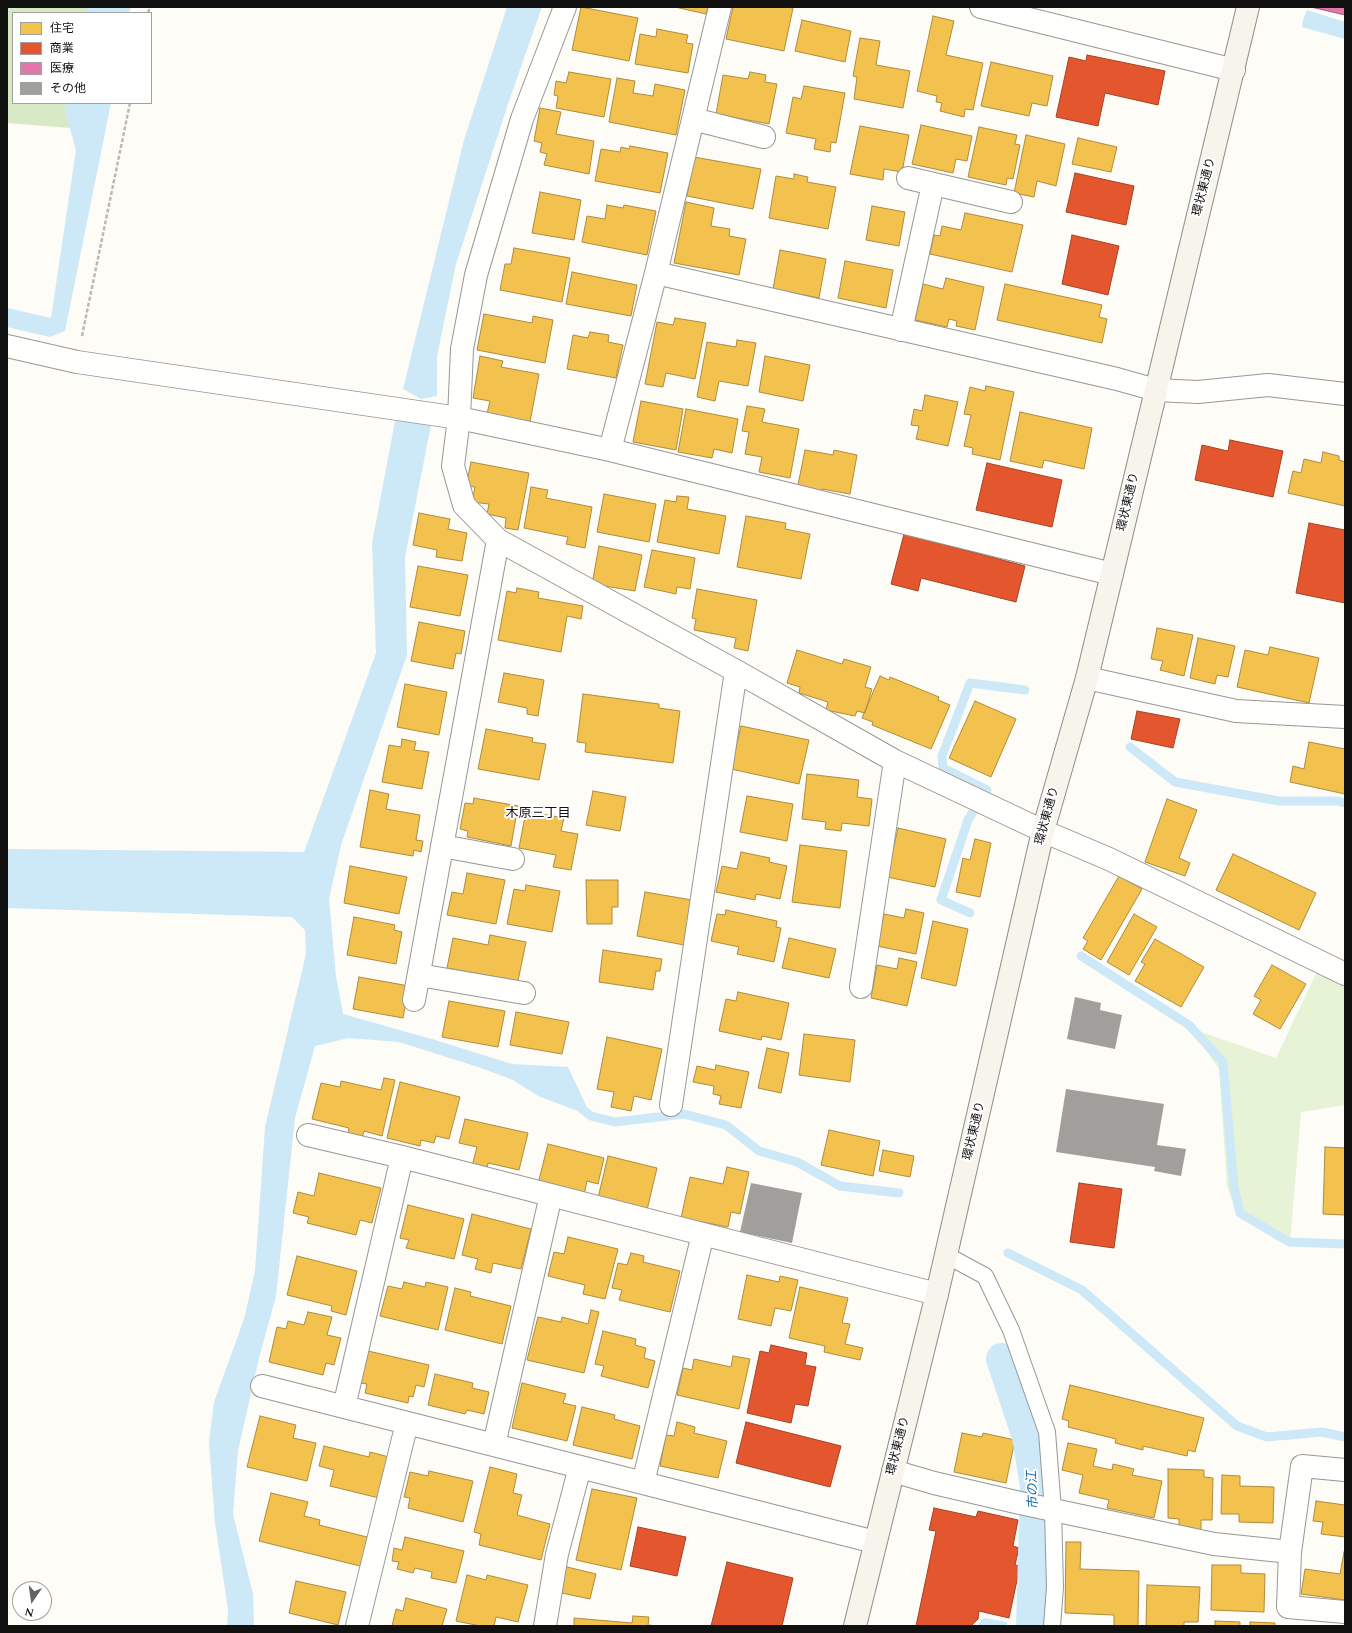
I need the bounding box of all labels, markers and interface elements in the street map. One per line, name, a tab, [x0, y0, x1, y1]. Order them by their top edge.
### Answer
legend	[12, 12, 152, 104]
text: 住宅	[50, 19, 74, 38]
text: 商業	[50, 39, 74, 58]
text: 医療	[50, 59, 74, 78]
text: その他	[50, 79, 86, 98]
street label: 環状東通り	[1191, 156, 1219, 218]
street label: 環状東通り	[1115, 471, 1143, 533]
street label: 環状東通り	[1033, 785, 1063, 847]
district label: 木原三丁目	[506, 806, 570, 822]
street label: 環状東通り	[961, 1100, 989, 1162]
street label: 環状東通り	[885, 1415, 913, 1477]
water label: 市の江	[1025, 1470, 1043, 1510]
north arrow	[12, 1581, 52, 1621]
text: N	[23, 1603, 36, 1621]

